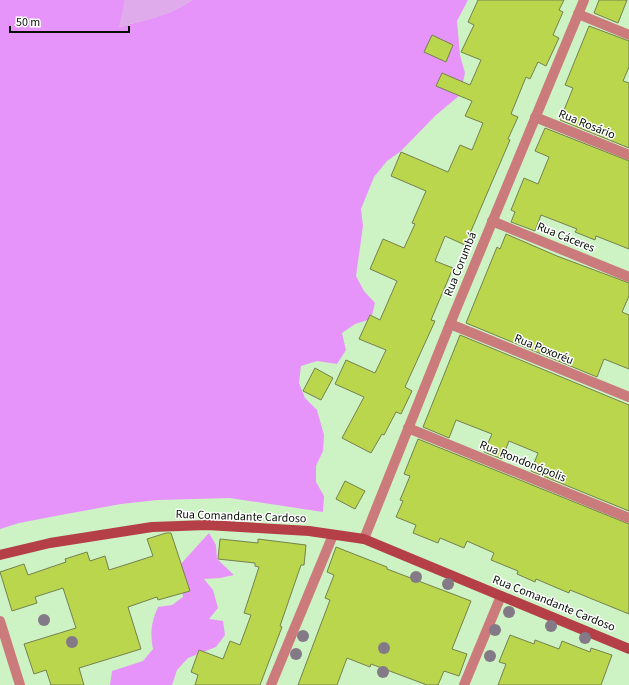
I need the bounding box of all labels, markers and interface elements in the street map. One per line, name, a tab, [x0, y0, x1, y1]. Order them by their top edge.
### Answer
scale bar	[10, 8, 129, 34]
text: 50 m	[16, 14, 40, 31]
street label: Rua Rosário	[556, 105, 618, 144]
street label: Rua Cáceres	[534, 218, 597, 257]
street label: Rua Corumbá	[440, 229, 481, 299]
street label: Rua Poxoréu	[512, 330, 576, 369]
street label: Rua Rondonópolis	[477, 436, 569, 487]
street label: Rua Comandante Cardoso	[175, 506, 307, 527]
street label: Rua Comandante Cardoso	[490, 571, 618, 636]

